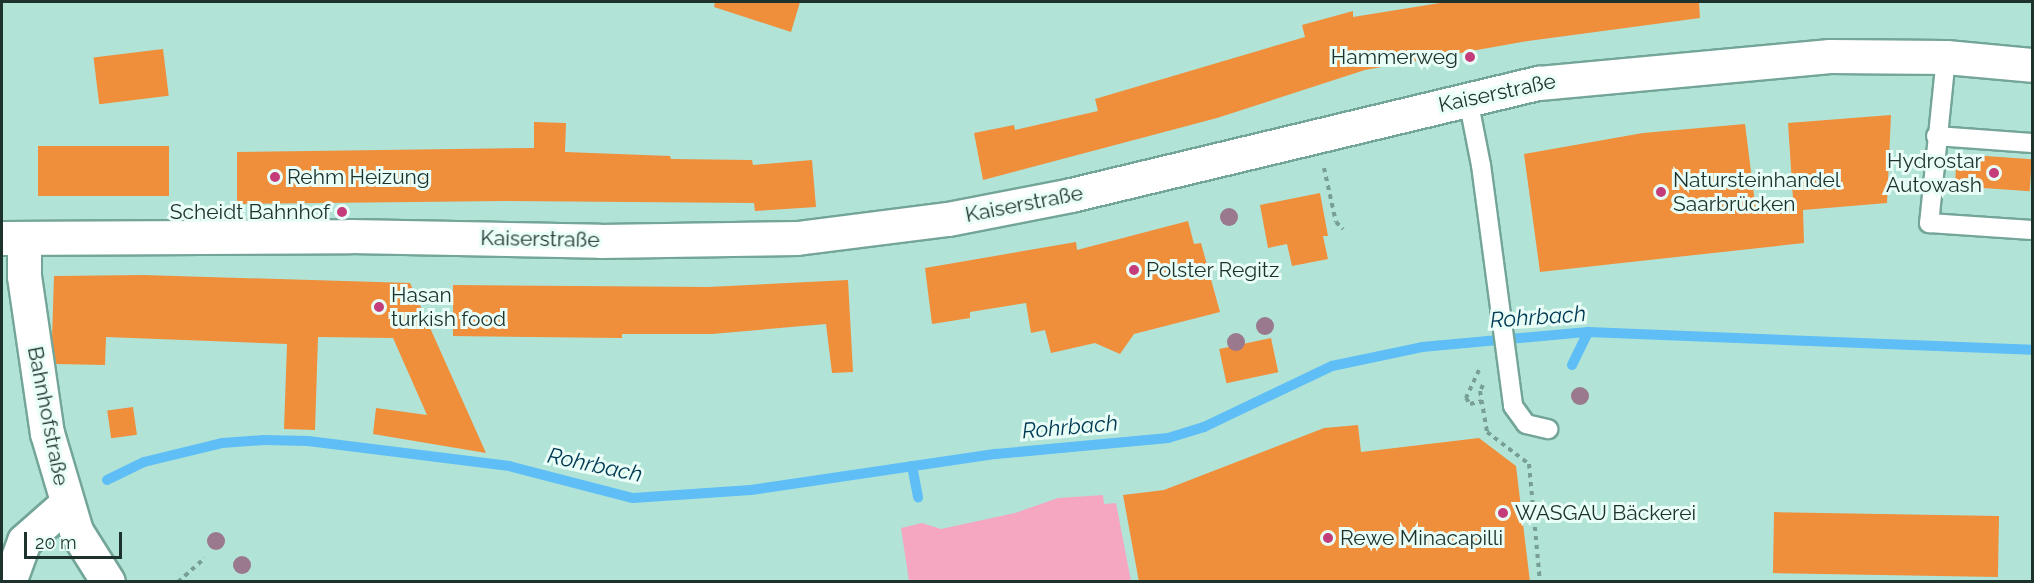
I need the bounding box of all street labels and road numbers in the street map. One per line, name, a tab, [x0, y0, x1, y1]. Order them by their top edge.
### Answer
street label: Kaiserstraße	[1436, 68, 1558, 118]
street label: Kaiserstraße	[963, 180, 1085, 228]
street label: Kaiserstraße	[480, 225, 600, 253]
street label: Bahnhofstraße	[22, 344, 74, 488]

